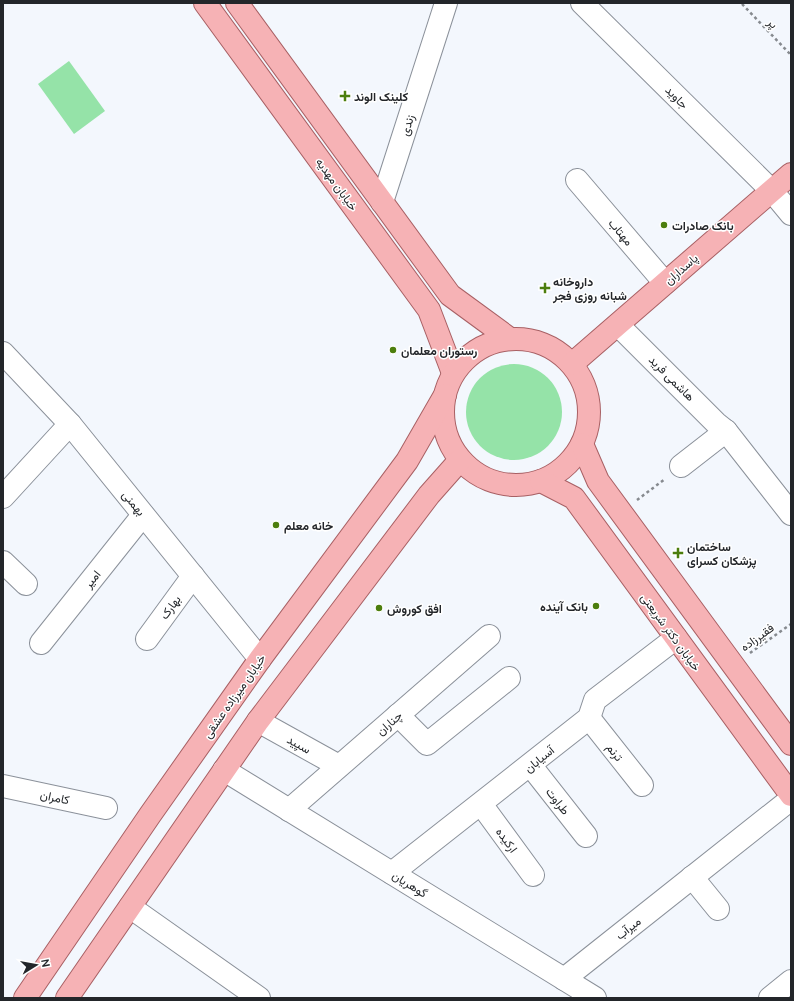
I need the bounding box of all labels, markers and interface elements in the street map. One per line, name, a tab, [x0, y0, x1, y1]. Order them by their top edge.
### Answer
street label: پر	[763, 15, 781, 32]
street label: جاوید	[662, 83, 691, 112]
marker: کلینک الوند	[339, 90, 351, 102]
place label: کلینک الوند	[354, 90, 409, 105]
street label: زندی	[397, 113, 418, 138]
street label: خیابان مهدیه	[312, 155, 360, 214]
street label: مهتاب	[605, 216, 636, 249]
place label: بانک صادرات	[672, 219, 734, 234]
marker: بانک صادرات	[659, 220, 669, 230]
street label: پاسداران	[662, 251, 702, 288]
place label: داروخانه شبانه روزی فجر	[552, 275, 627, 304]
marker: داروخانه شبانه روزی فجر	[540, 283, 550, 293]
place label: رستوران معلمان	[401, 344, 477, 359]
marker: رستوران معلمان	[388, 345, 398, 355]
street label: هاشمی فرید	[645, 353, 697, 405]
street label: بهمنی	[119, 488, 148, 519]
place label: خانه معلم	[284, 519, 333, 534]
marker: خانه معلم	[271, 520, 281, 530]
place label: ساختمان پزشکان کسرای	[687, 540, 757, 569]
marker: ساختمان پزشکان کسرای	[672, 547, 684, 559]
street label: امیر	[80, 568, 104, 592]
street label: خیابان دکتر شریعتی	[637, 591, 703, 674]
street label: بهارک	[157, 593, 185, 623]
place label: بانک آینده	[540, 600, 588, 614]
marker: بانک آینده	[591, 601, 601, 611]
place label: افق کوروش	[387, 602, 442, 617]
marker: افق کوروش	[374, 603, 384, 613]
street label: فقیرزاده	[738, 621, 777, 655]
street label: خیابان میرزاده عشقی	[200, 652, 269, 741]
street label: چناران	[374, 708, 406, 739]
street label: سپید	[284, 732, 313, 757]
street label: ترنم	[603, 741, 626, 765]
street label: آسیابان	[521, 742, 558, 776]
street label: طراوت	[542, 785, 573, 818]
street label: کامران	[39, 788, 71, 808]
street label: ارکیده	[492, 825, 520, 856]
street label: گوهریان	[389, 868, 430, 901]
street label: میرآب	[613, 914, 644, 943]
north arrow	[16, 945, 56, 985]
text: N	[39, 958, 52, 968]

